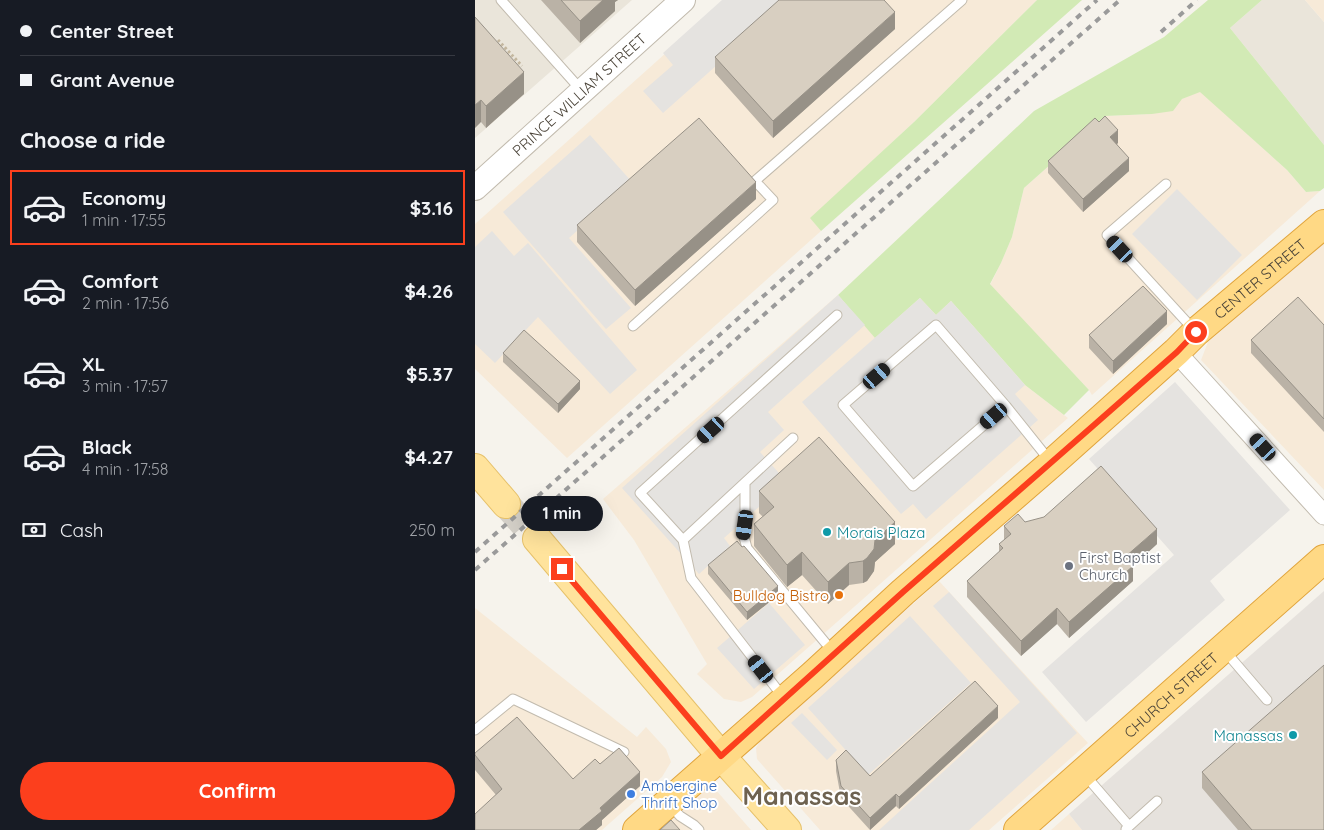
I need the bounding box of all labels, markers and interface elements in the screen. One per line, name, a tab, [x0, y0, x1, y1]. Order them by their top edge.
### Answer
text: Center Street	[50, 19, 174, 43]
street label: PRINCE WILLIAM STREET	[508, 29, 650, 160]
text: Grant Avenue	[50, 68, 175, 92]
text: Choose a ride	[20, 126, 165, 154]
icon: car	[22, 185, 67, 230]
text: Economy	[82, 186, 166, 210]
text: $3.16	[410, 196, 453, 220]
text: 1 min · 17:55	[82, 210, 166, 230]
car	[1104, 233, 1135, 265]
street label: CENTER STREET	[1210, 234, 1310, 323]
icon: car	[22, 268, 67, 313]
text: Comfort	[82, 269, 159, 293]
text: $4.26	[404, 279, 453, 303]
text: 2 min · 17:56	[82, 293, 169, 313]
route start	[1185, 321, 1207, 343]
icon: car	[22, 351, 67, 396]
text: XL	[82, 352, 105, 376]
car	[860, 360, 893, 392]
text: $5.37	[406, 362, 453, 386]
text: 3 min · 17:57	[82, 376, 168, 396]
car	[977, 400, 1010, 432]
car	[694, 414, 727, 446]
car	[1247, 431, 1278, 463]
icon: car	[22, 434, 67, 479]
text: Black	[82, 435, 132, 459]
text: $4.27	[405, 445, 453, 469]
text: 4 min · 17:58	[82, 459, 168, 479]
callout: 1 min	[521, 496, 603, 532]
text: 1 min	[543, 503, 581, 523]
car	[735, 509, 754, 541]
icon: cash	[20, 516, 48, 544]
text: Cash	[60, 518, 104, 542]
text: 250 m	[409, 520, 455, 540]
place label: Morais Plaza	[837, 523, 925, 542]
marker: Morais Plaza	[821, 526, 833, 538]
place label: First Baptist Church	[1079, 548, 1161, 584]
route end	[551, 558, 573, 580]
marker: First Baptist Church	[1063, 560, 1075, 572]
place label: Bulldog Bistro	[733, 586, 829, 605]
marker: Bulldog Bistro	[833, 589, 845, 601]
street label: CHURCH STREET	[1120, 648, 1222, 742]
car	[745, 653, 776, 685]
place label: Manassas	[1213, 726, 1283, 745]
marker: Manassas	[1287, 729, 1299, 741]
button: Confirm	[20, 762, 455, 820]
place label: Ambergine Thrift Shop	[641, 776, 717, 812]
district label: Manassas	[743, 780, 861, 811]
marker: Ambergine Thrift Shop	[625, 788, 637, 800]

